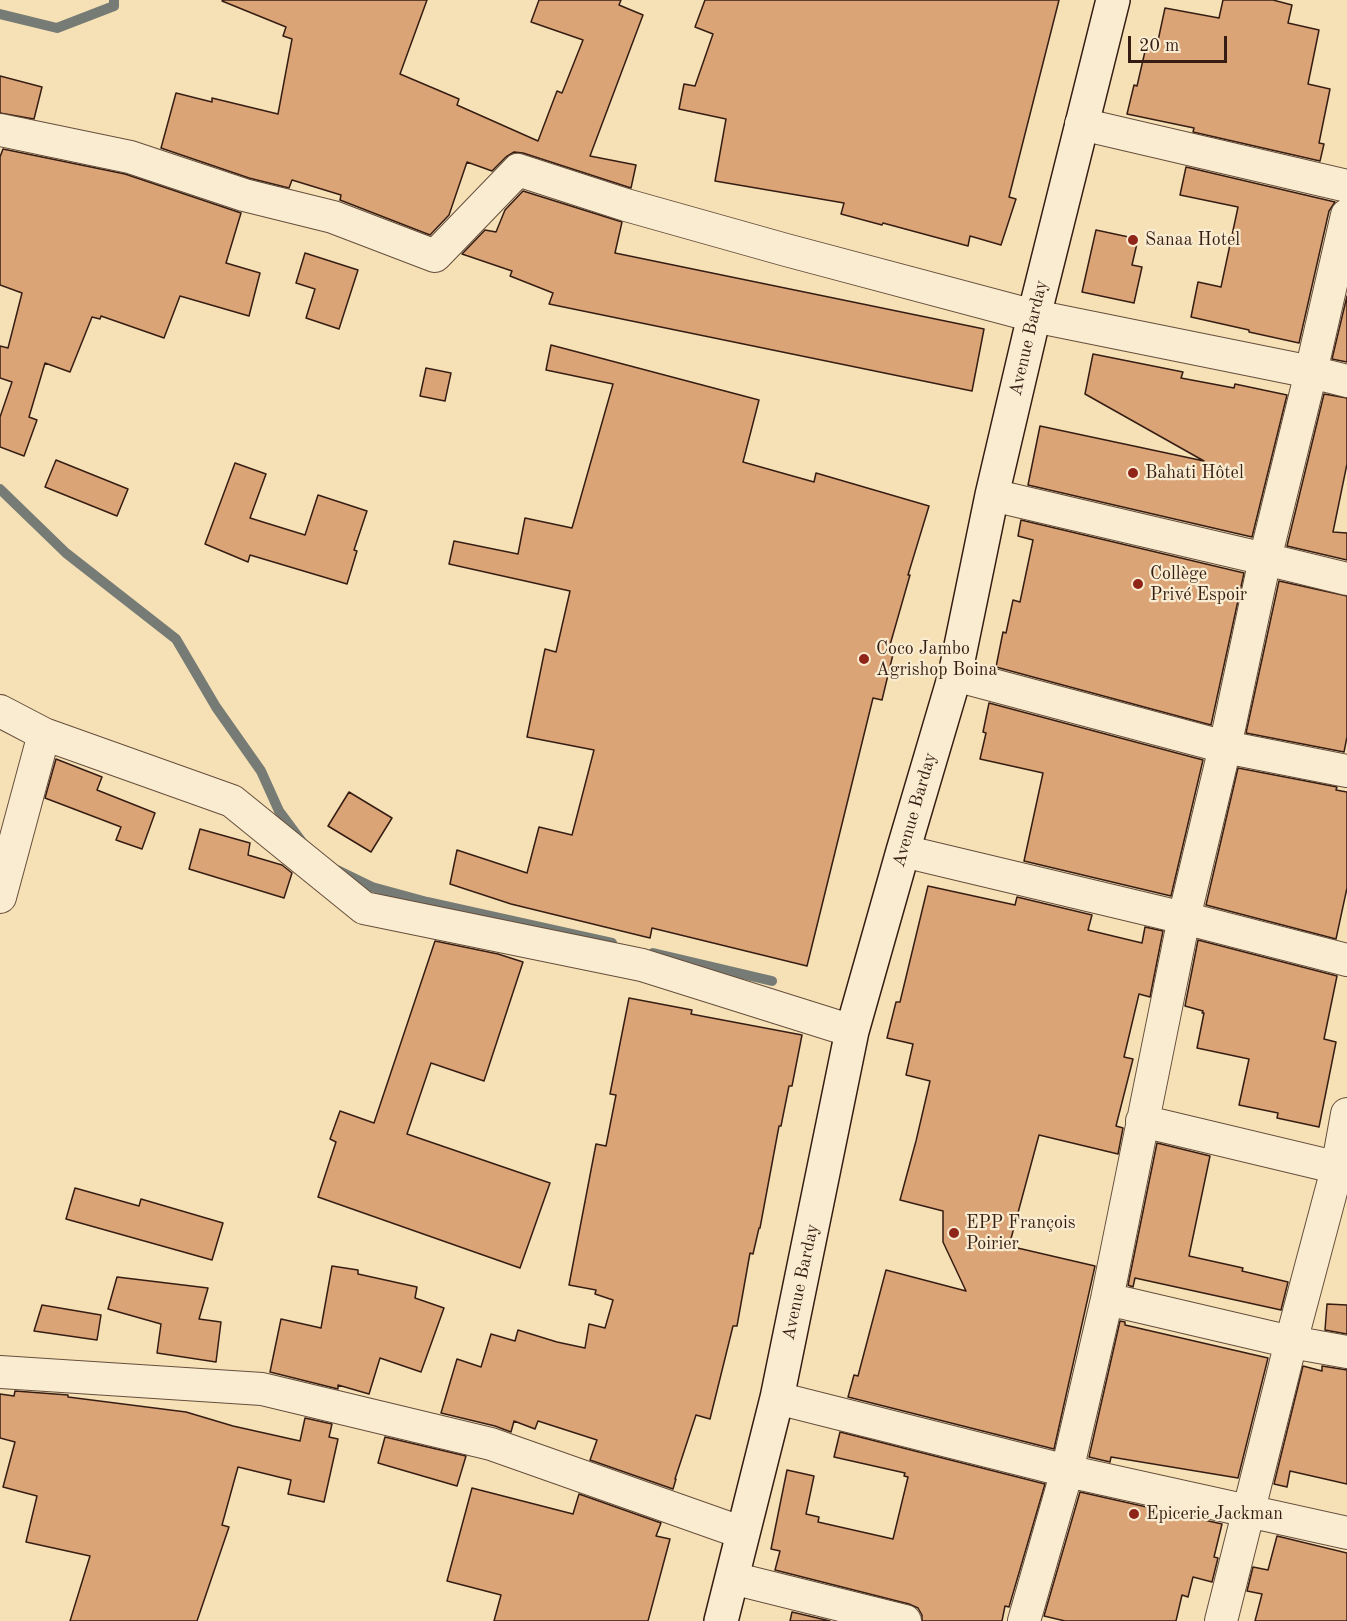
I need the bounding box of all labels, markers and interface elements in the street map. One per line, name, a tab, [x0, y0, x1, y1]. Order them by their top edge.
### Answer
scale bar	[1131, 24, 1230, 62]
text: 20 m	[1139, 37, 1179, 55]
place label: Sanaa Hotel	[1145, 229, 1240, 251]
marker: Sanaa Hotel	[1126, 233, 1140, 247]
street label: Avenue Barday	[1005, 278, 1053, 398]
place label: Bahati Hôtel	[1145, 462, 1244, 484]
marker: Bahati Hôtel	[1126, 466, 1140, 480]
place label: Collège Privé Espoir	[1150, 563, 1247, 606]
marker: Collège Privé Espoir	[1131, 577, 1145, 591]
place label: Coco Jambo Agrishop Boina	[876, 638, 997, 680]
marker: Coco Jambo Agrishop Boina	[857, 652, 871, 666]
street label: Avenue Barday	[888, 750, 942, 870]
place label: EPP François Poirier	[966, 1212, 1076, 1254]
street label: Avenue Barday	[778, 1222, 824, 1342]
marker: EPP François Poirier	[947, 1226, 961, 1240]
place label: Epicerie Jackman	[1146, 1503, 1283, 1525]
marker: Epicerie Jackman	[1127, 1507, 1141, 1521]

